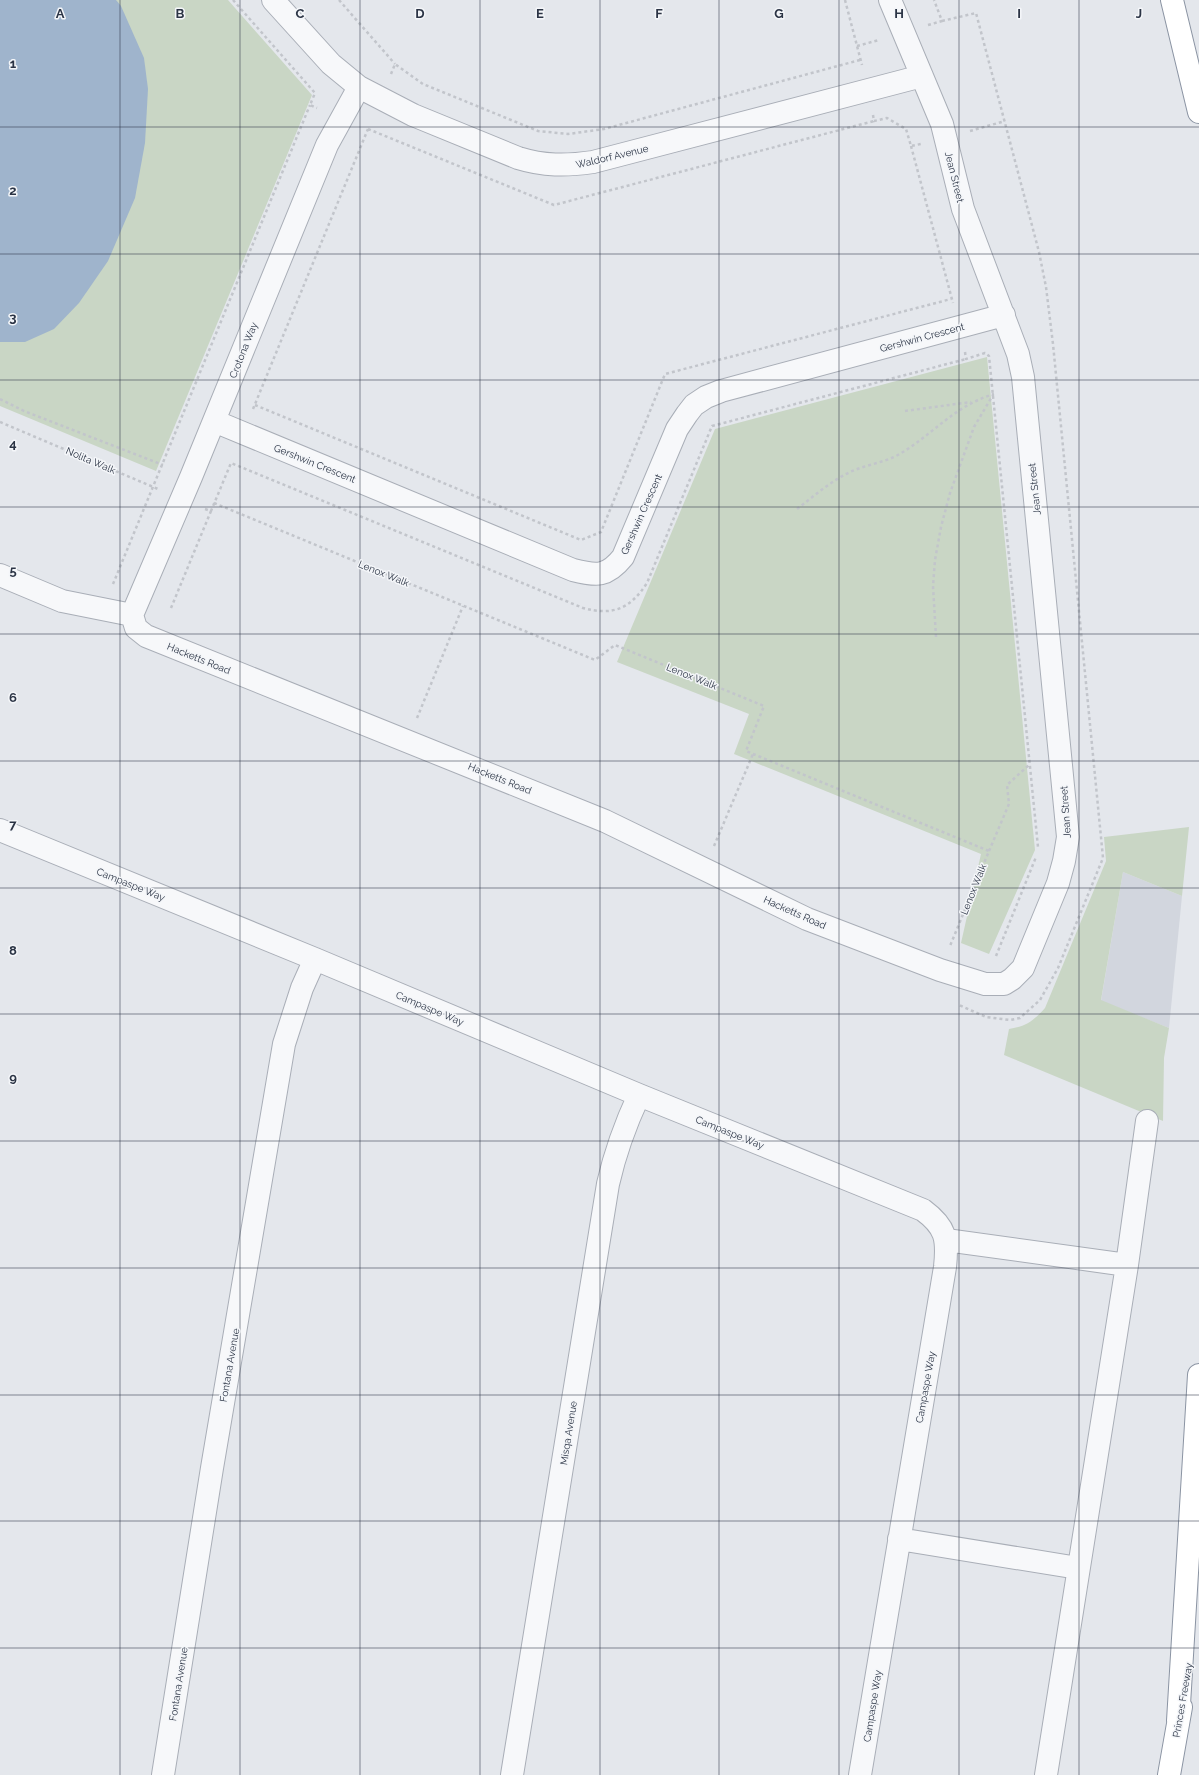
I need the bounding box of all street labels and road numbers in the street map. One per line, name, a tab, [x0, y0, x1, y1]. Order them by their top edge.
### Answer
street label: Waldorf Avenue	[575, 143, 650, 170]
street label: Jean Street	[943, 150, 966, 204]
street label: Crotona Way	[227, 320, 260, 380]
street label: Gershwin Crescent	[879, 321, 966, 354]
street label: Gershwin Crescent	[272, 442, 358, 485]
street label: Nolita Walk	[64, 445, 118, 476]
street label: Jean Street	[1026, 462, 1043, 515]
street label: Gershwin Crescent	[619, 472, 664, 556]
street label: Lenox Walk	[357, 558, 411, 589]
street label: Hacketts Road	[166, 641, 232, 676]
street label: Lenox Walk	[665, 661, 719, 692]
street label: Hacketts Road	[467, 761, 533, 796]
street label: Jean Street	[1058, 785, 1073, 838]
street label: Lenox Walk	[958, 862, 989, 916]
street label: Campaspe Way	[95, 866, 167, 903]
street label: Hacketts Road	[762, 894, 828, 931]
street label: Campaspe Way	[394, 989, 466, 1028]
street label: Campaspe Way	[694, 1114, 766, 1151]
street label: Fontana Avenue	[218, 1327, 241, 1403]
street label: Campaspe Way	[914, 1350, 937, 1424]
street label: Misqa Avenue	[558, 1400, 579, 1466]
street label: Fontana Avenue	[167, 1646, 190, 1722]
street label: Princes Freeway	[1171, 1661, 1195, 1738]
street label: Campaspe Way	[861, 1669, 884, 1743]

